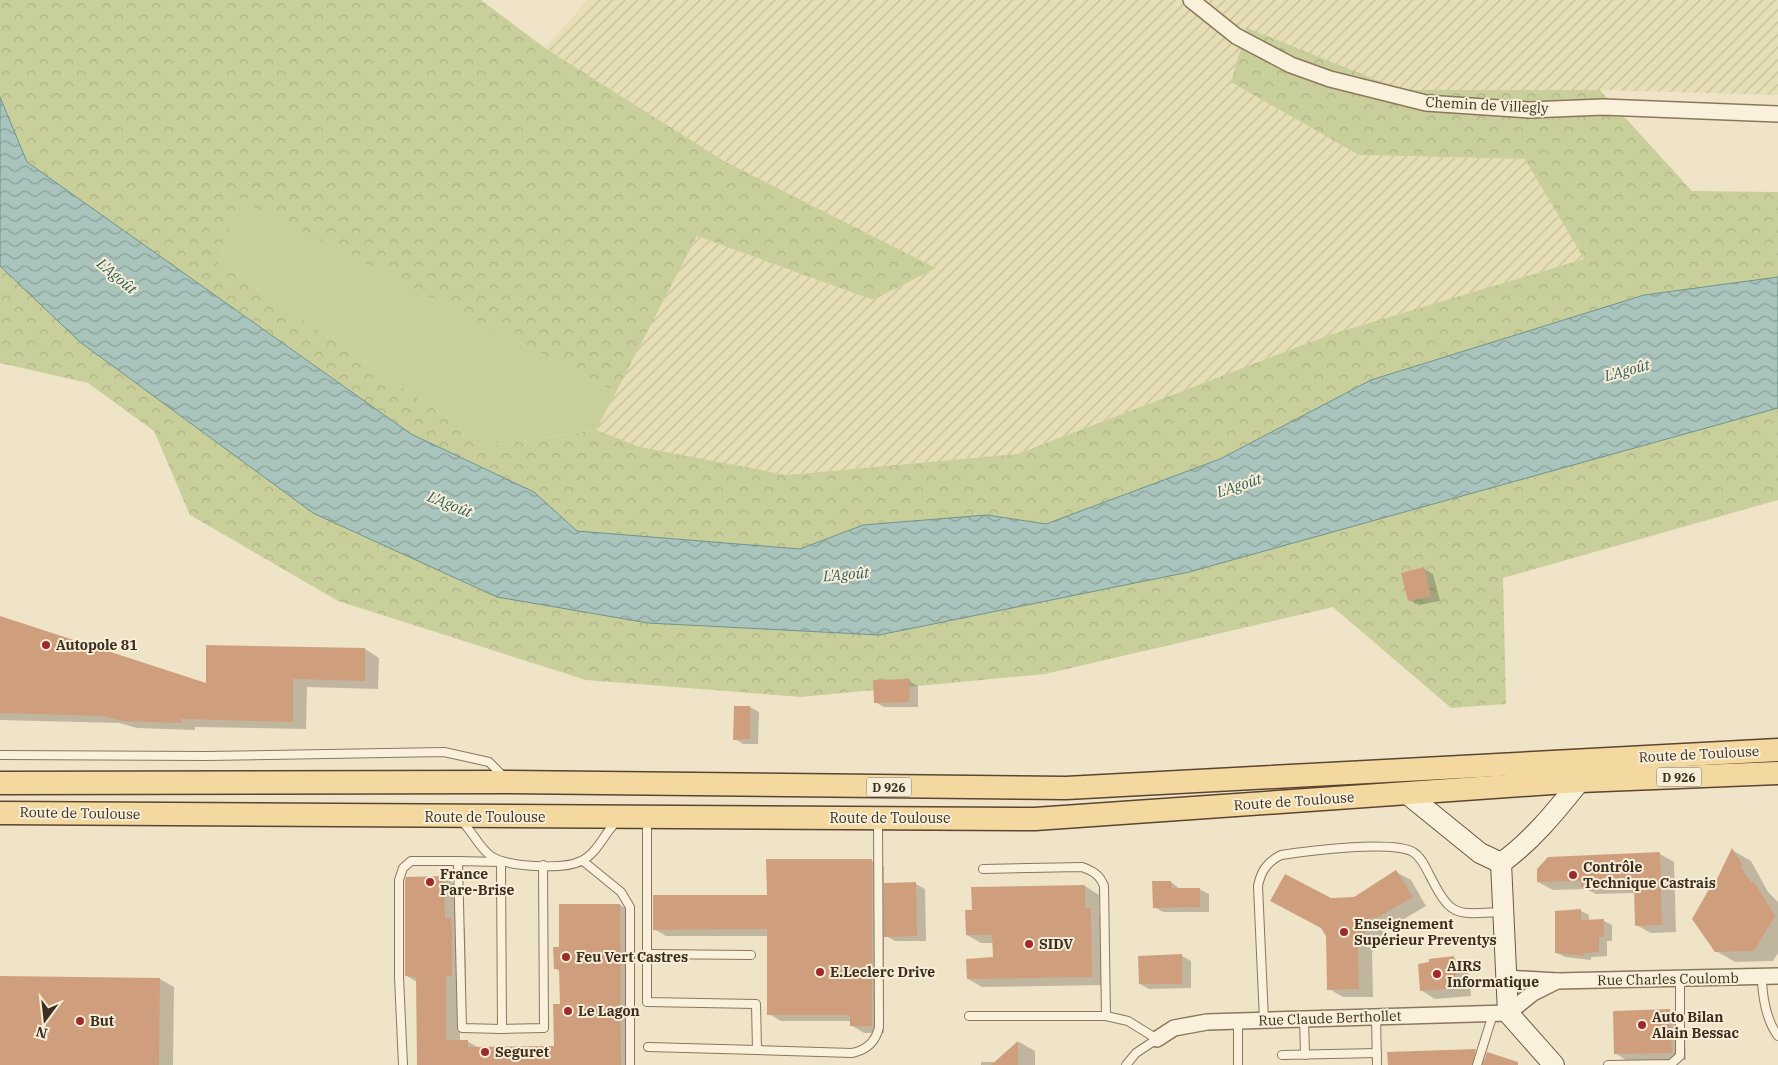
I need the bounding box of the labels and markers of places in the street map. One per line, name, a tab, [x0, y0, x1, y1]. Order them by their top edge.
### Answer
place label: Autopole 81	[56, 636, 138, 654]
marker: Autopole 81	[40, 639, 52, 651]
place label: Contrôle Technique Castrais	[1583, 858, 1716, 892]
place label: France Pare-Brise	[440, 865, 514, 899]
marker: Contrôle Technique Castrais	[1567, 869, 1579, 881]
marker: France Pare-Brise	[424, 876, 436, 888]
place label: Enseignement Supérieur Preventys	[1354, 915, 1497, 949]
marker: Enseignement Supérieur Preventys	[1338, 926, 1350, 938]
place label: SIDV	[1039, 935, 1073, 953]
marker: SIDV	[1023, 938, 1035, 950]
place label: Feu Vert Castres	[576, 948, 688, 966]
marker: Feu Vert Castres	[560, 951, 572, 963]
place label: AIRS Informatique	[1447, 957, 1539, 991]
place label: E.Leclerc Drive	[830, 963, 935, 981]
marker: E.Leclerc Drive	[814, 966, 826, 978]
marker: AIRS Informatique	[1431, 968, 1443, 980]
place label: Le Lagon	[578, 1002, 640, 1020]
marker: Le Lagon	[562, 1005, 574, 1017]
place label: Auto Bilan Alain Bessac	[1652, 1008, 1739, 1042]
place label: But	[90, 1012, 114, 1030]
marker: But	[74, 1015, 86, 1027]
marker: Auto Bilan Alain Bessac	[1636, 1019, 1648, 1031]
place label: Seguret	[495, 1043, 549, 1061]
marker: Seguret	[479, 1046, 491, 1058]

